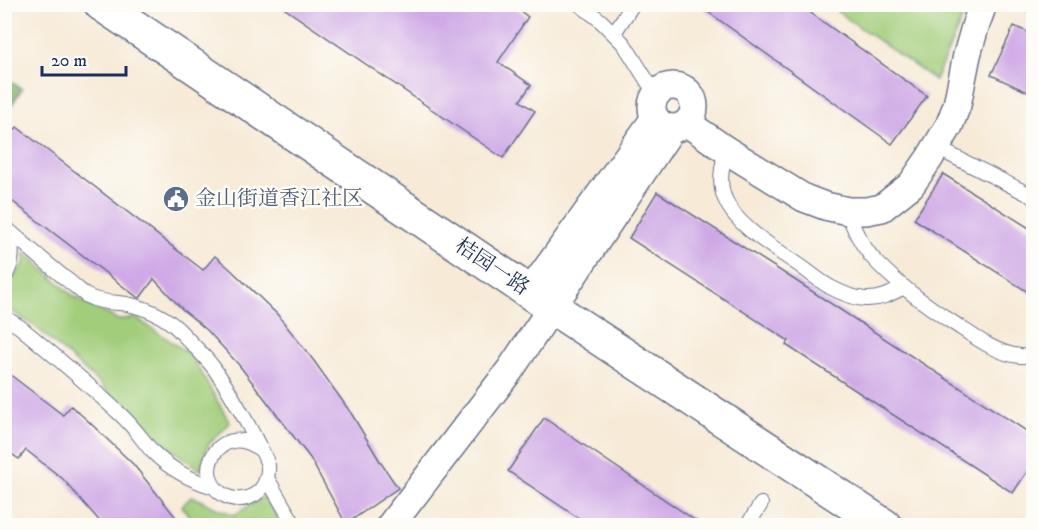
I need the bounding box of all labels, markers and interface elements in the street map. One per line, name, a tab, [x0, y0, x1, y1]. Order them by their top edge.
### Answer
scale bar	[42, 39, 126, 77]
text: 20 m	[51, 50, 87, 72]
public building icon: 金山街道香江社区	[161, 184, 191, 214]
place label: 金山街道香江社区	[195, 186, 363, 212]
street label: 桔园一路	[450, 233, 534, 301]

